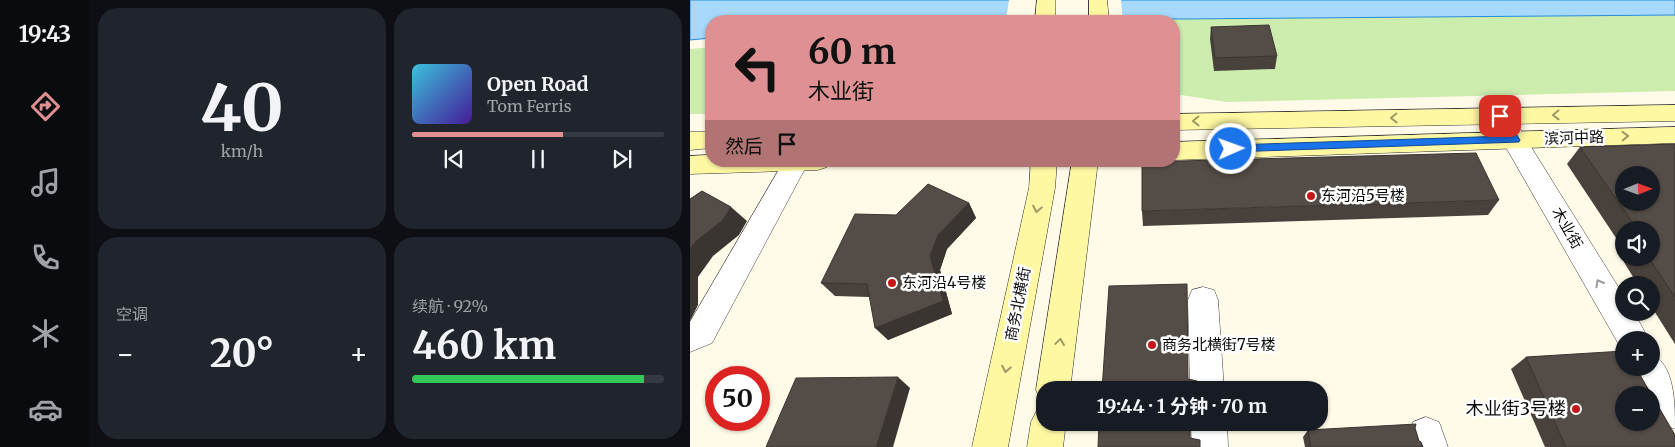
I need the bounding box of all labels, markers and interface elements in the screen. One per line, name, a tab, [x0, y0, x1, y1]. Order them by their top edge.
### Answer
text: 19:43	[19, 20, 71, 48]
text: 60 m	[808, 30, 896, 74]
icon: left	[725, 35, 790, 100]
text: 40	[200, 67, 284, 149]
text: Open Road	[487, 72, 589, 96]
text: 木业街	[808, 77, 874, 105]
icon: directions	[28, 89, 63, 124]
pin	[1479, 95, 1521, 137]
text: Tom Ferris	[487, 96, 572, 116]
icon: arrive	[1486, 102, 1514, 130]
one-way arrow	[1552, 110, 1560, 120]
one-way arrow	[1390, 113, 1398, 123]
one-way arrow	[1192, 116, 1200, 127]
position arrow	[1204, 122, 1256, 174]
street label: 滨河中路	[1544, 127, 1604, 148]
icon: arrive	[773, 130, 801, 158]
one-way arrow	[1621, 131, 1629, 142]
text: 然后	[725, 134, 763, 158]
text: km/h	[221, 141, 263, 161]
icon: previous	[440, 145, 468, 173]
icon: pause	[524, 145, 552, 173]
icon: next	[608, 145, 636, 173]
icon: music	[28, 165, 63, 200]
north arrow	[1615, 166, 1660, 211]
map controls	[1615, 166, 1660, 431]
place label: 东河沿5号楼	[1321, 186, 1405, 205]
marker: 东河沿5号楼	[1305, 190, 1317, 202]
street label: 木业街	[1548, 204, 1587, 252]
one-way arrow	[1033, 205, 1043, 214]
button: sound	[1615, 221, 1660, 266]
icon: phone	[28, 240, 63, 275]
street label: 商务北横街	[1001, 265, 1034, 343]
place label: 东河沿4号楼	[902, 273, 986, 292]
button: search	[1615, 276, 1660, 321]
marker: 东河沿4号楼	[886, 277, 898, 289]
one-way arrow	[1596, 279, 1606, 288]
text: 续航 · 92%	[412, 296, 488, 316]
text: 空调	[116, 304, 148, 324]
icon: climate	[28, 316, 63, 351]
text: 460 km	[412, 322, 556, 369]
text: 20°	[210, 330, 274, 377]
button: +	[1615, 331, 1660, 376]
place label: 商务北横街7号楼	[1162, 335, 1276, 354]
text: −	[116, 336, 135, 372]
text: +	[349, 336, 368, 372]
one-way arrow	[1054, 337, 1065, 345]
marker: 商务北横街7号楼	[1146, 339, 1158, 351]
one-way arrow	[1001, 364, 1011, 373]
speed limit sign: 50	[705, 366, 770, 431]
button: −	[1615, 386, 1660, 431]
icon: car	[28, 392, 63, 427]
text: 19:44 · 1 分钟 · 70 m	[1097, 394, 1267, 418]
place label: 木业街3号楼	[1466, 397, 1566, 420]
marker: 木业街3号楼	[1570, 403, 1582, 415]

